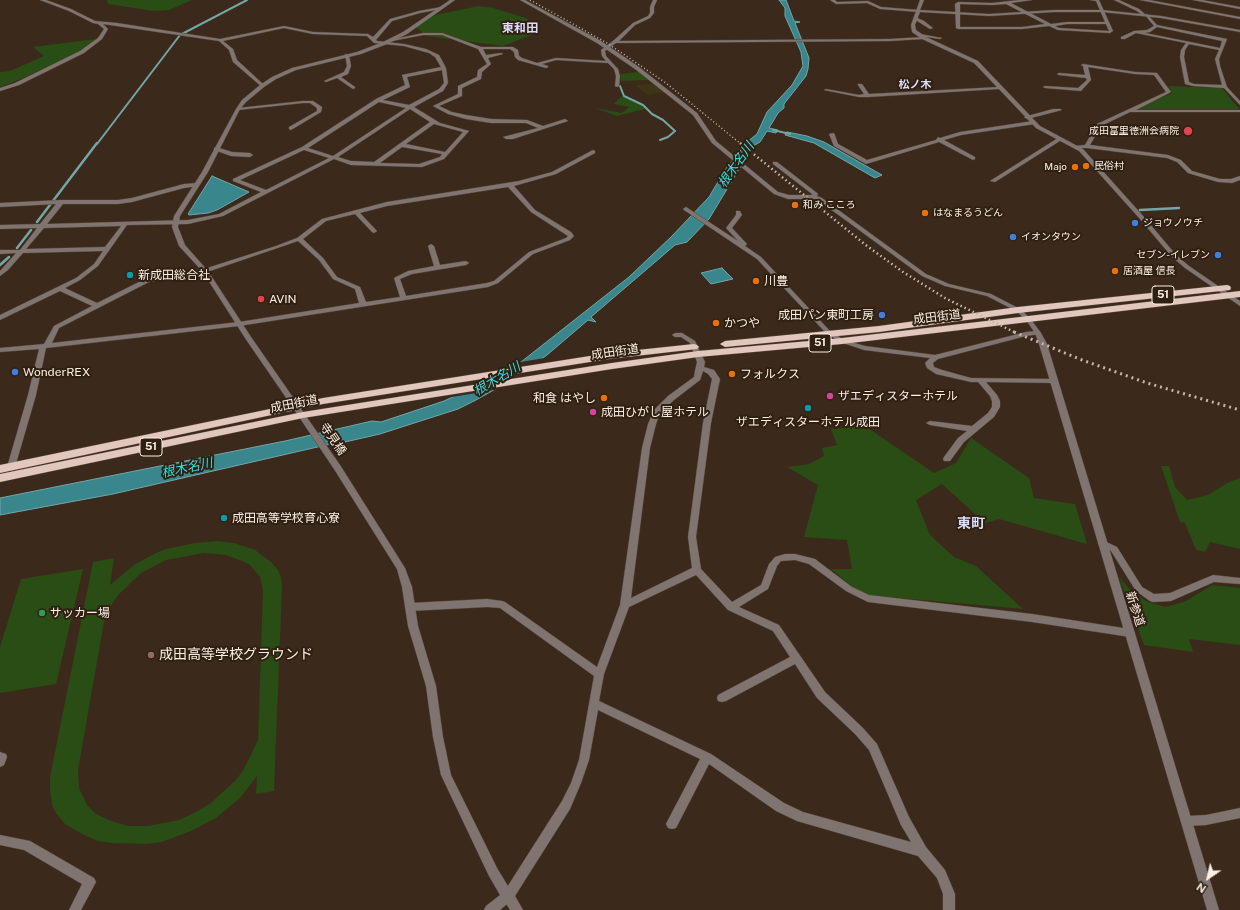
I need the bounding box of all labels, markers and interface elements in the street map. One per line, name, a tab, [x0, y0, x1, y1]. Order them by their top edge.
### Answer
district label: 東和田	[502, 21, 538, 35]
district label: 松ノ木	[899, 78, 931, 92]
place label: 成田富里徳洲会病院	[1089, 125, 1179, 137]
marker: 成田富里徳洲会病院	[1182, 125, 1194, 137]
water label: 根木名川	[715, 139, 757, 191]
place label: 民俗村	[1094, 160, 1124, 172]
place label: Majo	[1044, 161, 1067, 173]
marker: 民俗村	[1081, 161, 1091, 171]
marker: Majo	[1070, 162, 1080, 172]
place label: 和み こころ	[803, 199, 855, 211]
marker: 和み こころ	[790, 200, 800, 210]
place label: はなまるうどん	[933, 207, 1003, 219]
marker: はなまるうどん	[920, 208, 930, 218]
place label: ジョウノウチ	[1143, 217, 1203, 229]
marker: ジョウノウチ	[1130, 218, 1140, 228]
place label: イオンタウン	[1021, 231, 1081, 243]
marker: イオンタウン	[1008, 232, 1018, 242]
place label: セブン-イレブン	[1136, 249, 1210, 261]
marker: セブン-イレブン	[1213, 250, 1223, 260]
place label: 居酒屋 信長	[1123, 265, 1175, 277]
marker: 居酒屋 信長	[1110, 266, 1120, 276]
place label: 新成田総合社	[138, 268, 210, 282]
marker: 新成田総合社	[125, 270, 135, 280]
place label: 川豊	[764, 274, 788, 288]
marker: 川豊	[751, 276, 761, 286]
road number: 51	[1152, 286, 1174, 304]
place label: AVIN	[269, 292, 297, 306]
marker: AVIN	[256, 294, 266, 304]
street label: 成田街道	[912, 307, 962, 327]
place label: 成田パン東町工房	[778, 308, 874, 322]
marker: 成田パン東町工房	[877, 310, 887, 320]
place label: かつや	[724, 316, 760, 330]
marker: かつや	[711, 318, 721, 328]
road number: 51	[809, 334, 831, 352]
street label: 成田街道	[590, 342, 640, 362]
water label: 根木名川	[471, 359, 523, 399]
place label: WonderREX	[23, 365, 90, 379]
marker: WonderREX	[10, 367, 20, 377]
place label: フォルクス	[740, 367, 800, 381]
marker: フォルクス	[727, 369, 737, 379]
place label: ザエディスターホテル	[838, 389, 958, 403]
place label: 和食 はやし	[533, 391, 596, 405]
marker: ザエディスターホテル	[825, 391, 835, 401]
street label: 成田街道	[269, 392, 319, 416]
marker: 和食 はやし	[599, 393, 609, 403]
marker: ザエディスターホテル成田	[803, 403, 813, 413]
place label: 成田ひがし屋ホテル	[601, 405, 709, 419]
marker: 成田ひがし屋ホテル	[588, 407, 598, 417]
place label: ザエディスターホテル成田	[736, 415, 880, 429]
street label: 寺見橋	[317, 420, 349, 458]
road number: 51	[140, 438, 162, 456]
water label: 根木名川	[160, 455, 214, 481]
place label: 成田高等学校育心寮	[232, 511, 340, 525]
marker: 成田高等学校育心寮	[219, 513, 229, 523]
district label: 東町	[957, 516, 985, 532]
street label: 新参道	[1123, 590, 1147, 628]
place label: サッカー場	[50, 606, 110, 620]
marker: サッカー場	[37, 608, 47, 618]
place label: 成田高等学校グラウンド	[159, 647, 313, 663]
marker: 成田高等学校グラウンド	[146, 650, 156, 660]
north arrow	[1188, 858, 1228, 898]
text: N	[1194, 881, 1208, 895]

